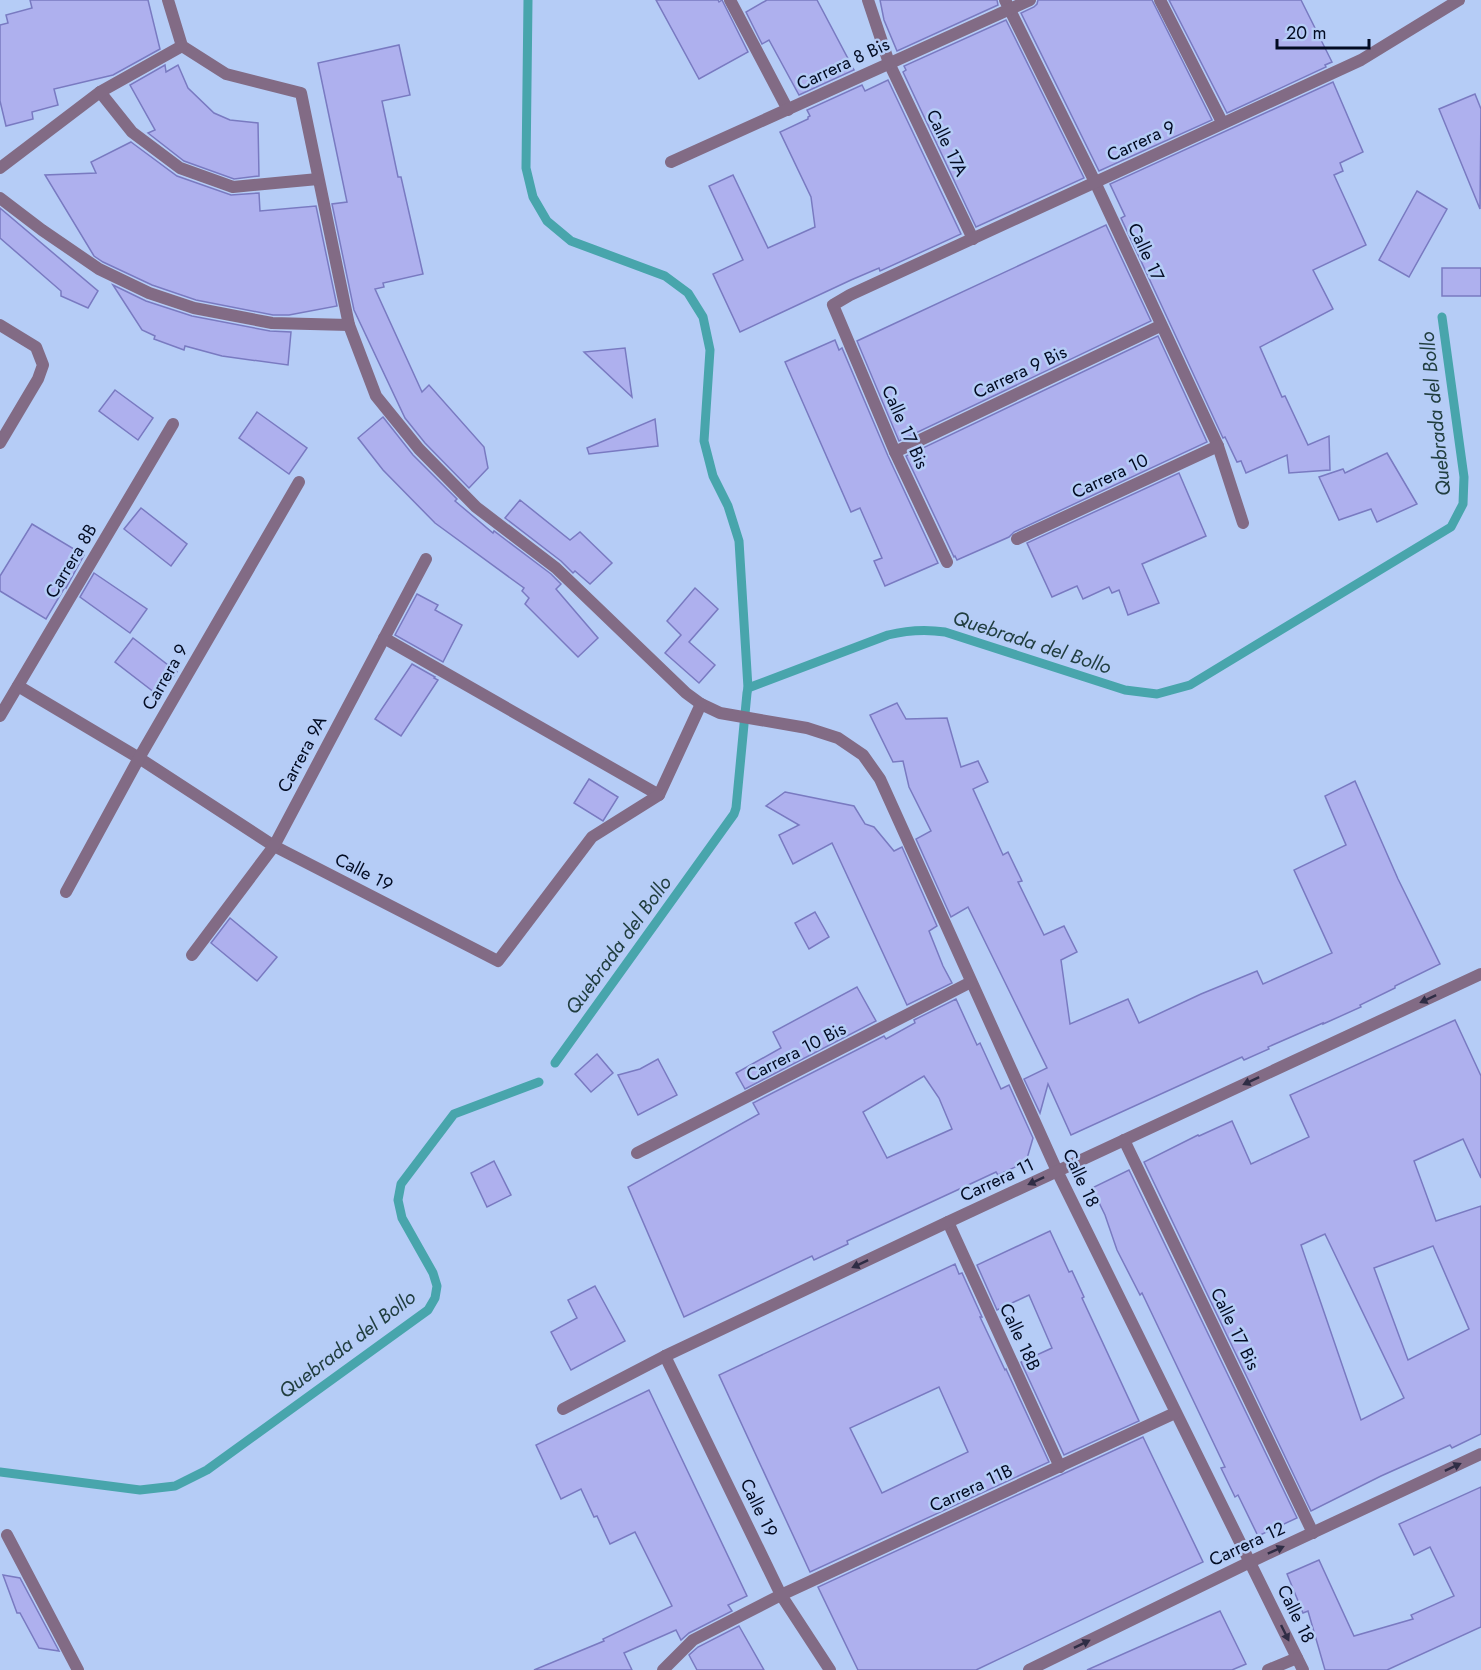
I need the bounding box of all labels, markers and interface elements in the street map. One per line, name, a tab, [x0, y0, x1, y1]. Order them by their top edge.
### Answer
scale bar	[1277, 12, 1368, 50]
text: 20 m	[1286, 20, 1326, 46]
street label: Carrera 8 Bis	[792, 31, 894, 97]
street label: Calle 17A	[920, 105, 974, 181]
street label: Carrera 9	[1102, 114, 1180, 168]
street label: Calle 17	[1121, 219, 1171, 286]
water label: Quebrada del Bollo	[1412, 330, 1459, 497]
street label: Carrera 9 Bis	[969, 339, 1071, 405]
street label: Calle 17 Bis	[875, 381, 935, 473]
street label: Carrera 10	[1068, 447, 1153, 505]
street label: Carrera 8B	[39, 519, 103, 603]
water label: Quebrada del Bollo	[949, 603, 1115, 682]
street label: Carrera 9	[136, 639, 194, 715]
street label: Carrera 9A	[271, 711, 333, 797]
street label: Calle 19	[330, 846, 398, 898]
water label: Quebrada del Bollo	[558, 870, 679, 1021]
one-way arrow	[1419, 994, 1436, 1003]
street label: Carrera 10 Bis	[742, 1016, 850, 1088]
one-way arrow	[1243, 1077, 1260, 1086]
street label: Calle 18	[1056, 1144, 1106, 1212]
street label: Carrera 11	[956, 1152, 1038, 1208]
one-way arrow	[1027, 1176, 1045, 1186]
one-way arrow	[851, 1260, 868, 1269]
water label: Quebrada del Bollo	[273, 1283, 422, 1406]
street label: Calle 17 Bis	[1204, 1283, 1266, 1375]
street label: Calle 18B	[993, 1299, 1047, 1375]
street label: Carrera 11B	[925, 1457, 1017, 1519]
one-way arrow	[1444, 1463, 1461, 1472]
street label: Calle 19	[734, 1474, 784, 1542]
street label: Carrera 12	[1205, 1515, 1289, 1573]
one-way arrow	[1267, 1545, 1285, 1554]
street label: Calle 18	[1271, 1580, 1321, 1648]
one-way arrow	[1279, 1624, 1289, 1642]
one-way arrow	[1073, 1640, 1090, 1649]

